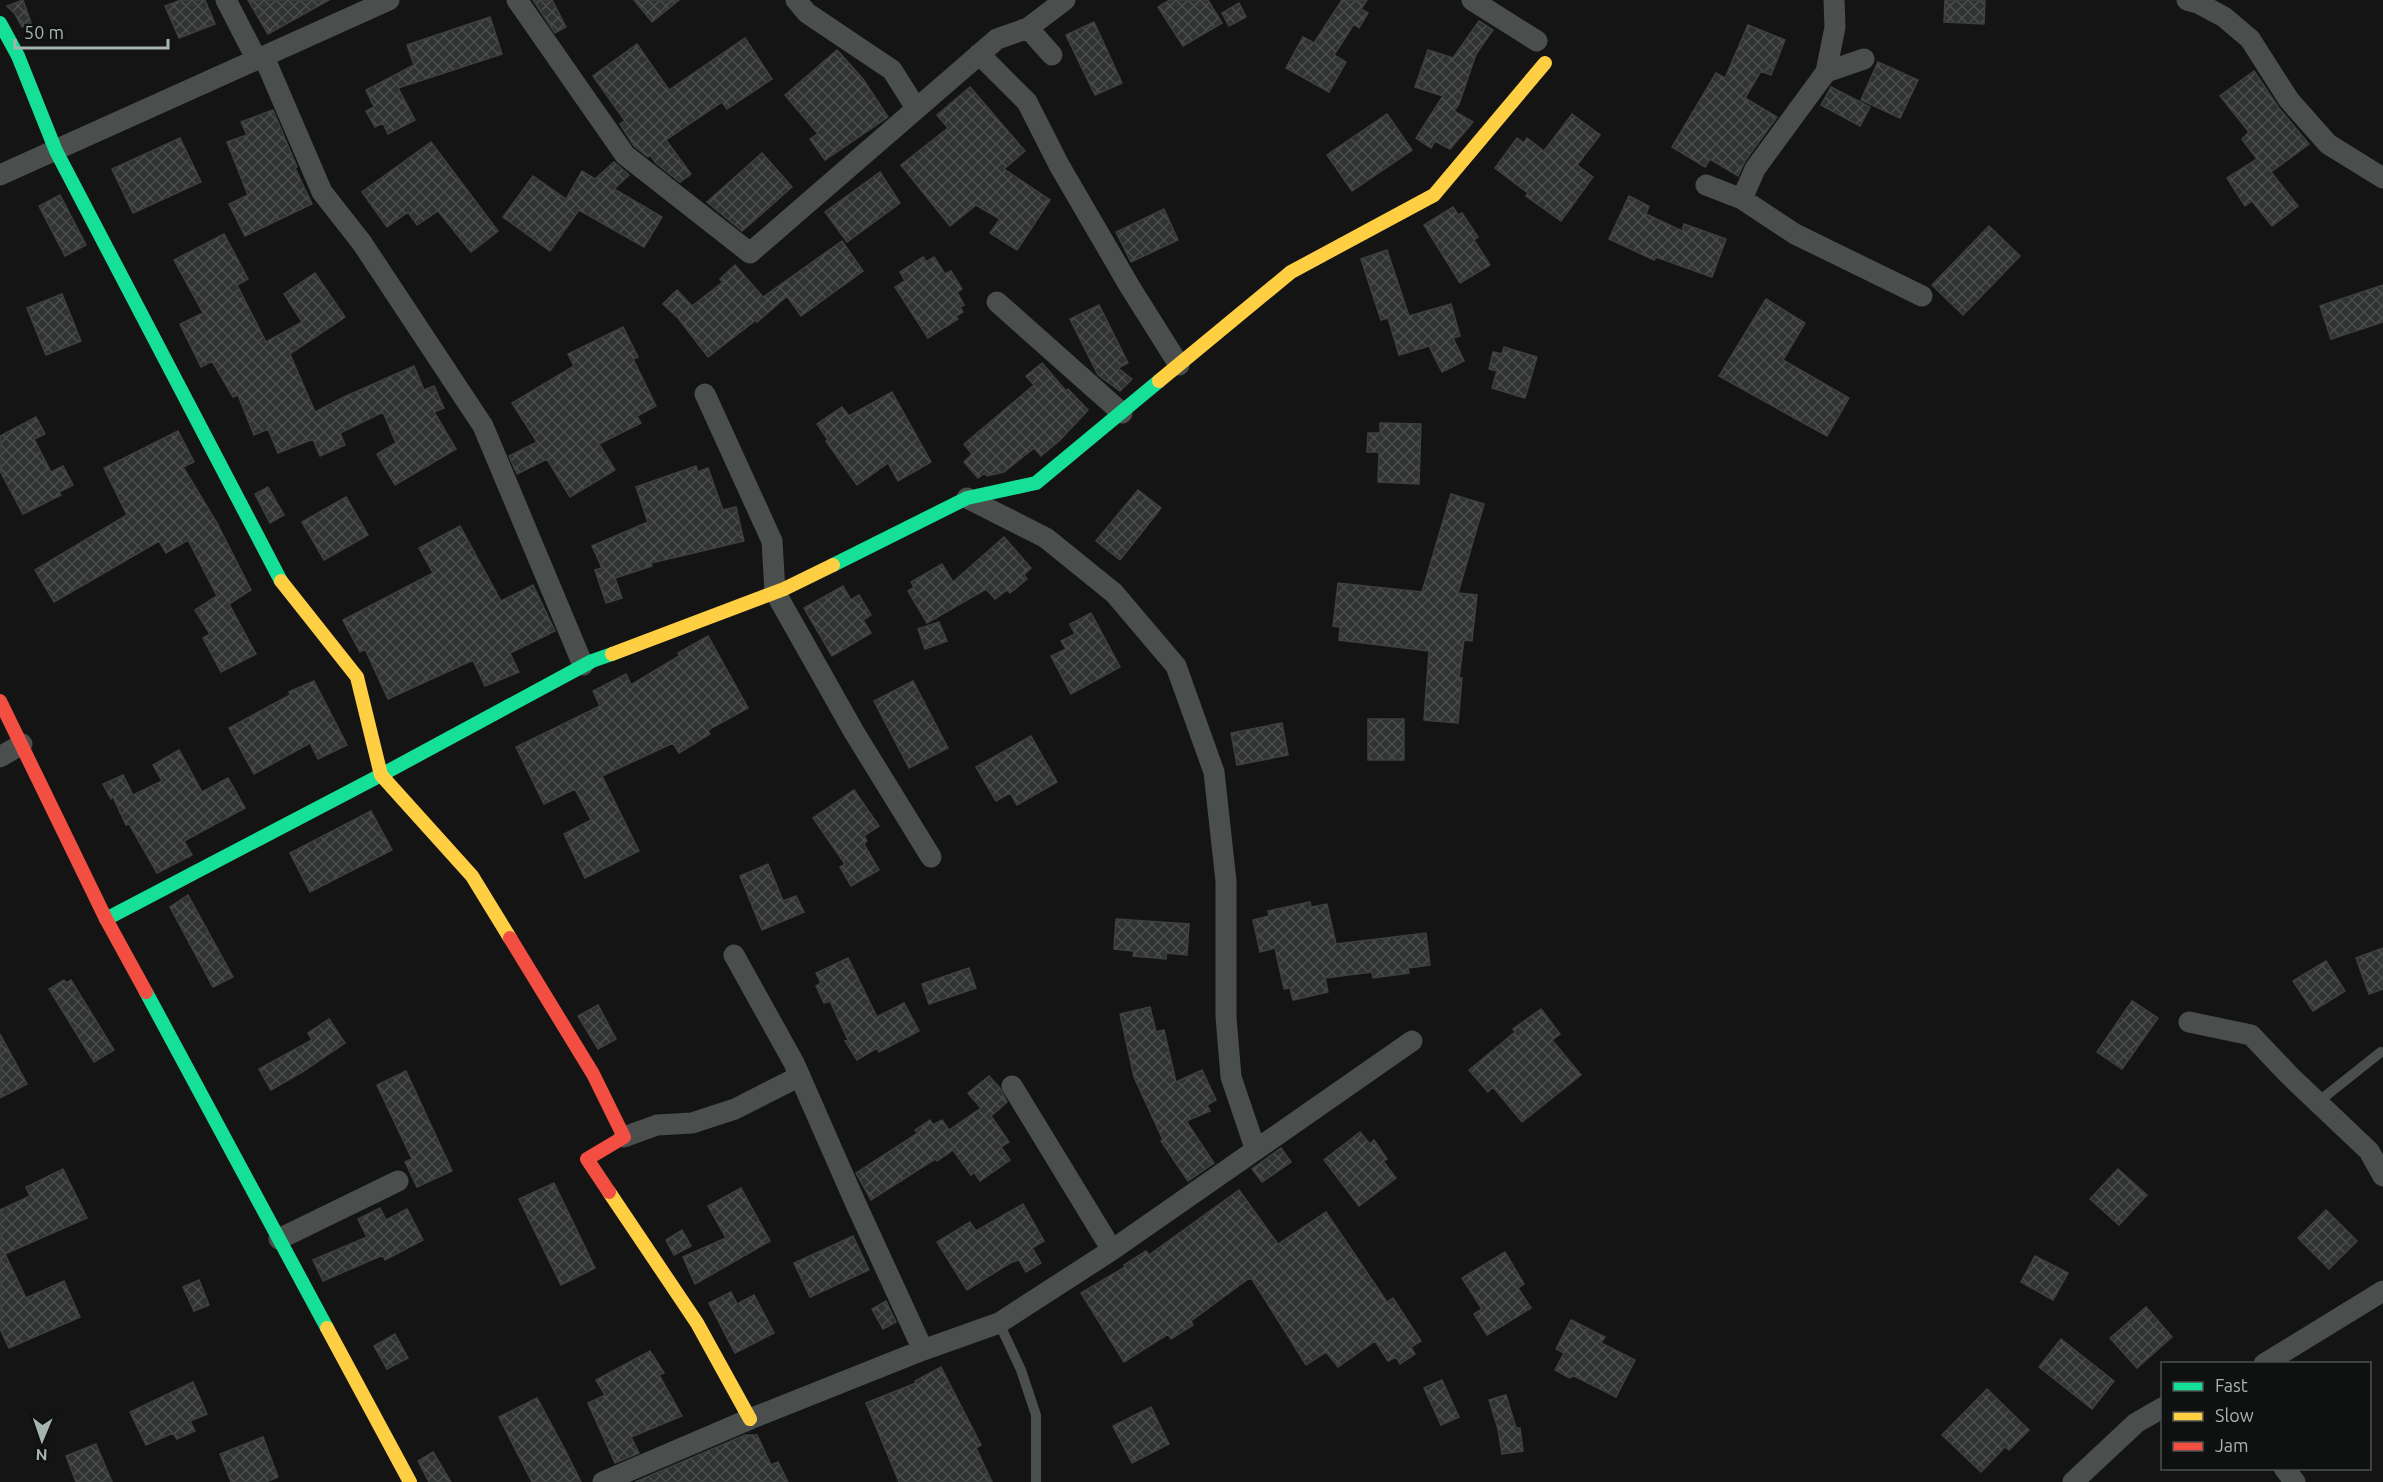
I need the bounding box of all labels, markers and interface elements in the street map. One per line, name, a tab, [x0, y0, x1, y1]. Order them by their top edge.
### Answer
scale bar	[15, 12, 168, 50]
text: 50 m	[24, 22, 64, 42]
legend	[2161, 1362, 2371, 1470]
text: Fast	[2215, 1375, 2248, 1395]
text: Slow	[2215, 1405, 2254, 1425]
north arrow	[12, 1410, 72, 1470]
text: Jam	[2215, 1435, 2249, 1455]
text: N	[35, 1446, 48, 1464]

